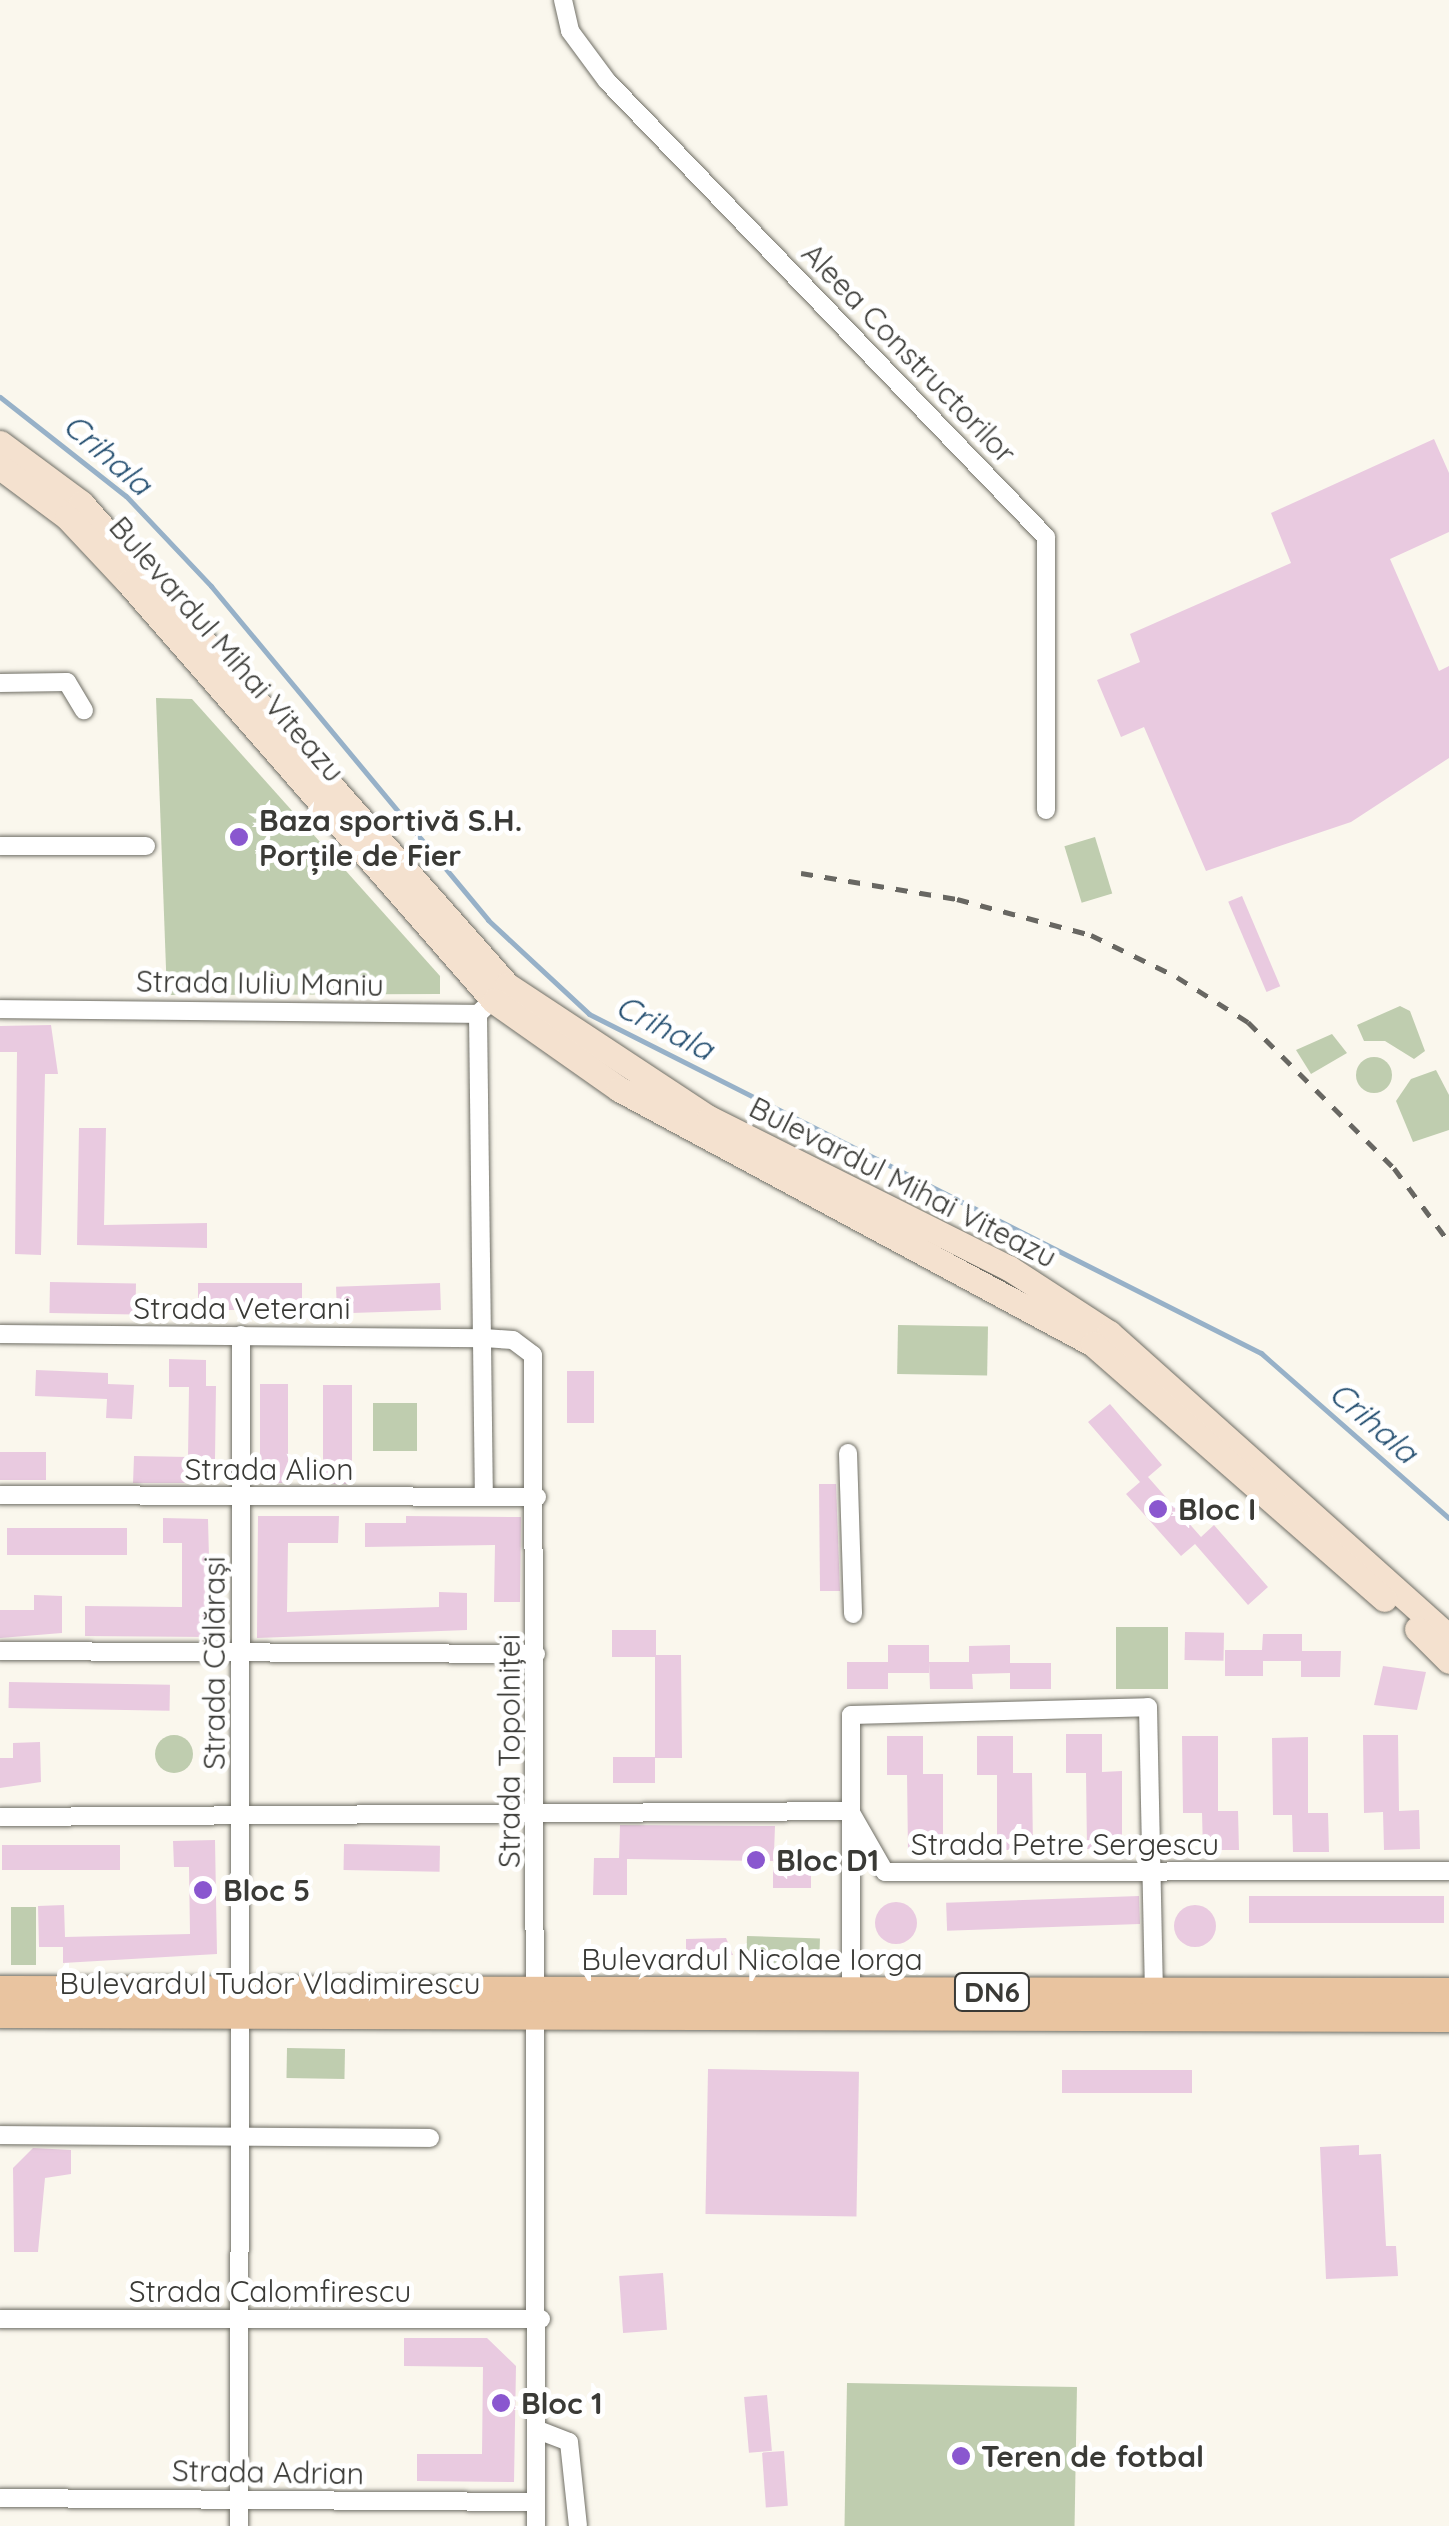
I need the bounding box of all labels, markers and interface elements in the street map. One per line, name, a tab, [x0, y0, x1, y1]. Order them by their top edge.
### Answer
street label: Aleea Constructorilor	[795, 235, 1023, 471]
water label: Crihala	[56, 405, 160, 503]
street label: Bulevardul Mihai Viteazu	[102, 509, 352, 789]
place label: Baza sportivă S.H. Porțile de Fier	[259, 802, 522, 872]
marker: Baza sportivă S.H. Porțile de Fier	[228, 826, 250, 848]
street label: Strada Iuliu Maniu	[136, 963, 384, 1003]
water label: Crihala	[610, 986, 720, 1068]
street label: Bulevardul Mihai Viteazu	[743, 1089, 1063, 1275]
street label: Strada Veterani	[133, 1290, 351, 1326]
water label: Crihala	[1322, 1373, 1426, 1471]
street label: Strada Alion	[184, 1451, 354, 1487]
place label: Bloc I	[1178, 1491, 1256, 1527]
marker: Bloc I	[1147, 1498, 1169, 1520]
street label: Strada Călărași	[196, 1556, 232, 1770]
street label: Strada Topolniței	[491, 1634, 527, 1868]
street label: Strada Petre Sergescu	[911, 1826, 1219, 1862]
place label: Bloc D1	[776, 1842, 879, 1878]
marker: Bloc D1	[745, 1849, 767, 1871]
place label: Bloc 5	[223, 1872, 310, 1908]
marker: Bloc 5	[192, 1879, 214, 1901]
street label: Bulevardul Nicolae Iorga	[581, 1941, 923, 1977]
street label: Bulevardul Tudor Vladimirescu	[59, 1965, 481, 2001]
road number: DN6	[952, 1969, 1032, 2015]
street label: Strada Calomfirescu	[129, 2273, 411, 2309]
place label: Bloc 1	[521, 2385, 603, 2421]
marker: Bloc 1	[490, 2392, 512, 2414]
place label: Teren de fotbal	[981, 2438, 1204, 2474]
marker: Teren de fotbal	[950, 2445, 972, 2467]
street label: Strada Adrian	[172, 2452, 364, 2492]

